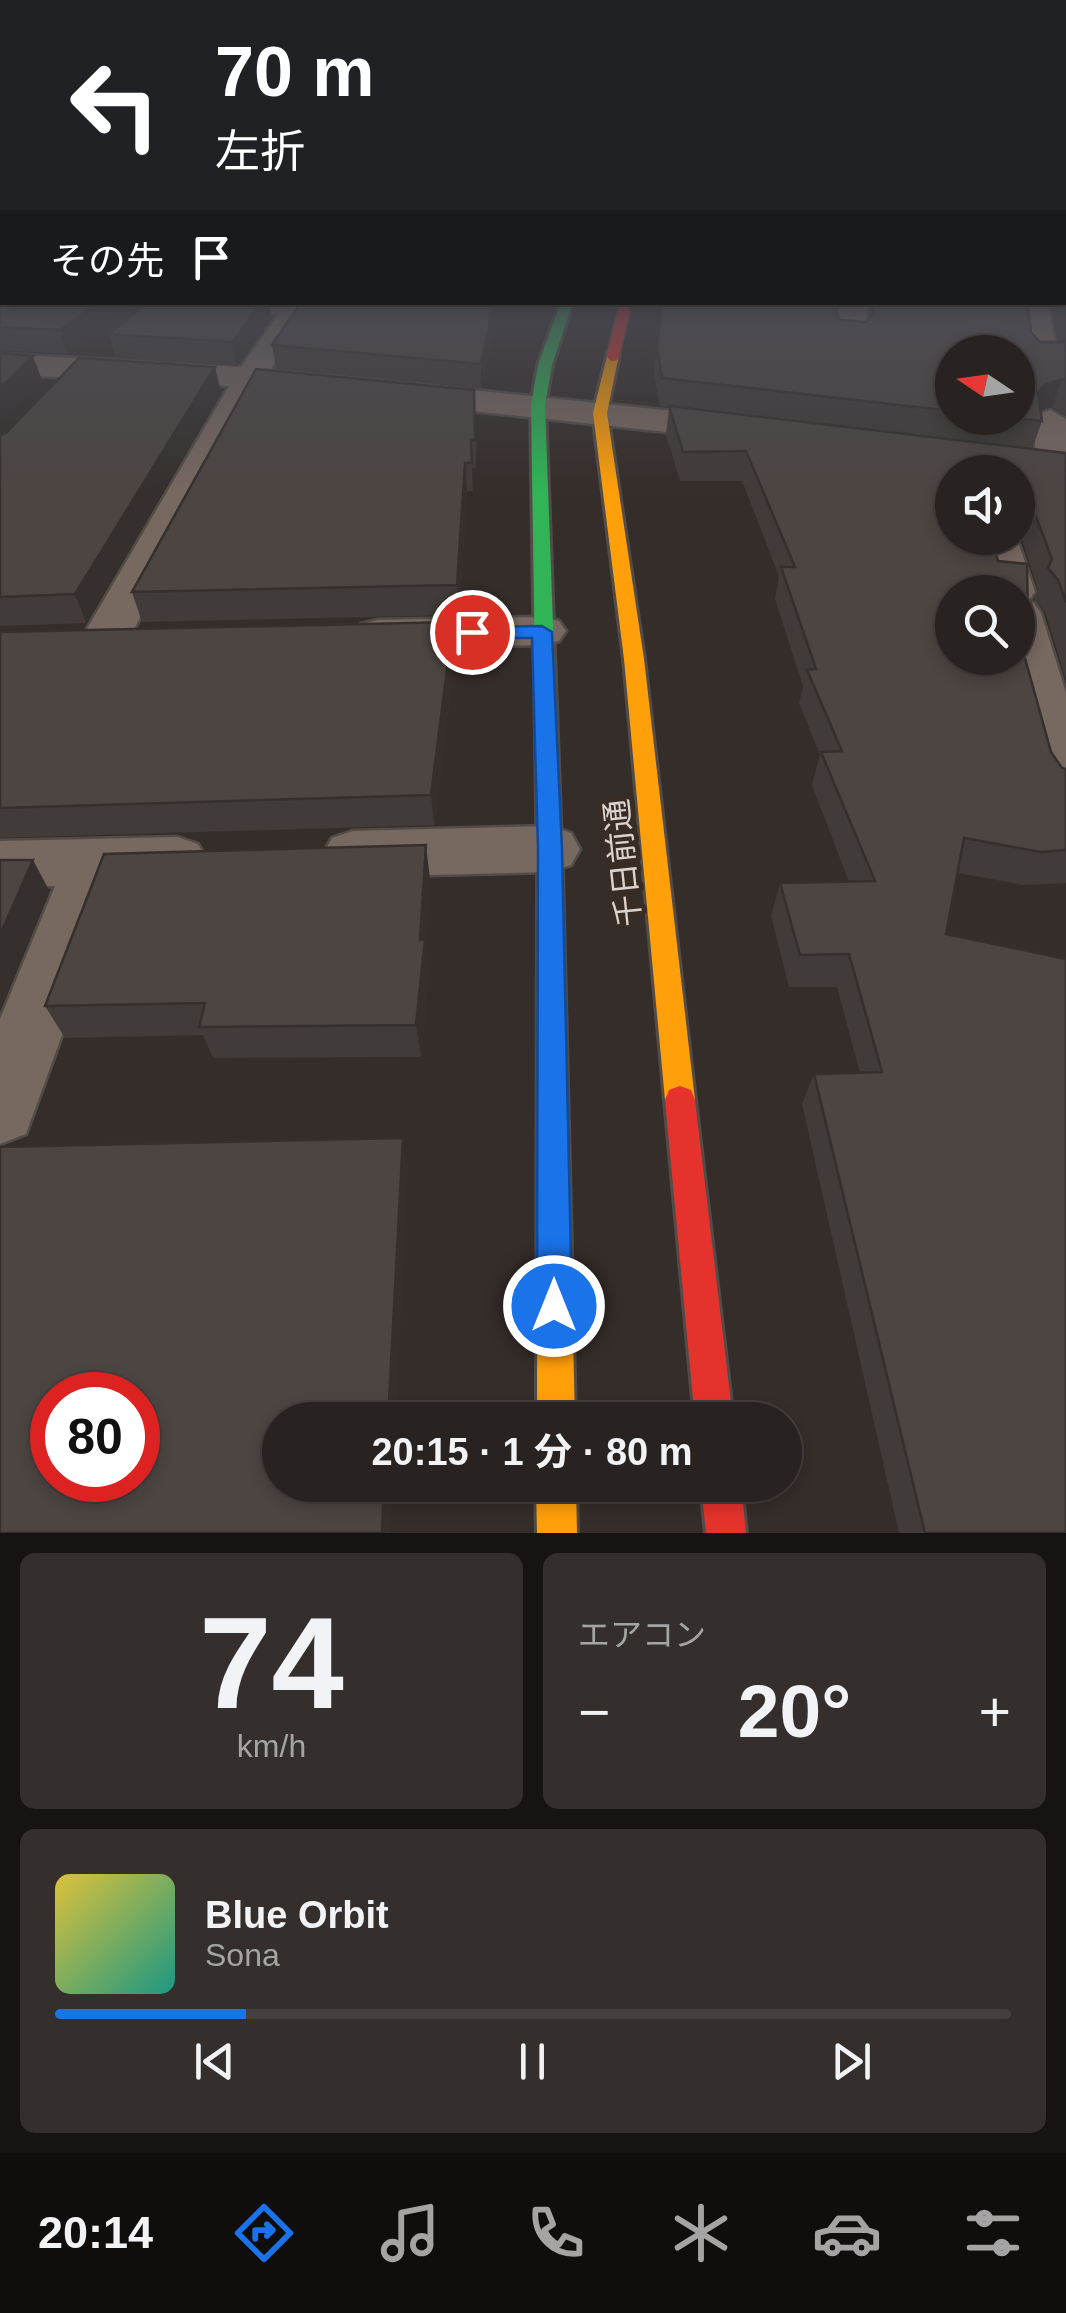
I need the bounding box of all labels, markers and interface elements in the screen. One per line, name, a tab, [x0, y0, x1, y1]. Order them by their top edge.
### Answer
text: 70 m	[215, 33, 375, 111]
icon: left	[50, 40, 180, 170]
text: 左折	[215, 126, 305, 177]
icon: arrive	[184, 230, 239, 285]
text: その先	[50, 240, 164, 282]
north arrow	[935, 335, 1035, 435]
map controls	[935, 335, 1035, 675]
button: sound	[935, 455, 1035, 555]
button: search	[935, 575, 1035, 675]
pin	[430, 590, 515, 675]
icon: arrive	[445, 605, 500, 660]
street label: 千日前通	[598, 797, 648, 929]
position arrow	[502, 1254, 606, 1358]
speed limit sign: 80	[30, 1372, 160, 1502]
text: 20:15 · 1 分 · 80 m	[371, 1431, 693, 1473]
text: 74	[199, 1590, 344, 1736]
text: エアコン	[578, 1617, 706, 1653]
text: 20°	[738, 1669, 851, 1753]
text: −	[578, 1681, 610, 1743]
text: +	[979, 1681, 1011, 1743]
text: km/h	[237, 1728, 306, 1764]
text: Blue Orbit	[205, 1894, 389, 1936]
text: Sona	[205, 1937, 280, 1973]
icon: previous	[187, 2034, 242, 2089]
icon: pause	[505, 2034, 560, 2089]
icon: next	[824, 2034, 879, 2089]
icon: directions	[229, 2198, 299, 2268]
icon: music	[375, 2198, 445, 2268]
icon: phone	[521, 2198, 591, 2268]
icon: climate	[666, 2198, 736, 2268]
icon: car	[812, 2198, 882, 2268]
icon: filters	[958, 2198, 1028, 2268]
text: 20:14	[38, 2207, 153, 2258]

